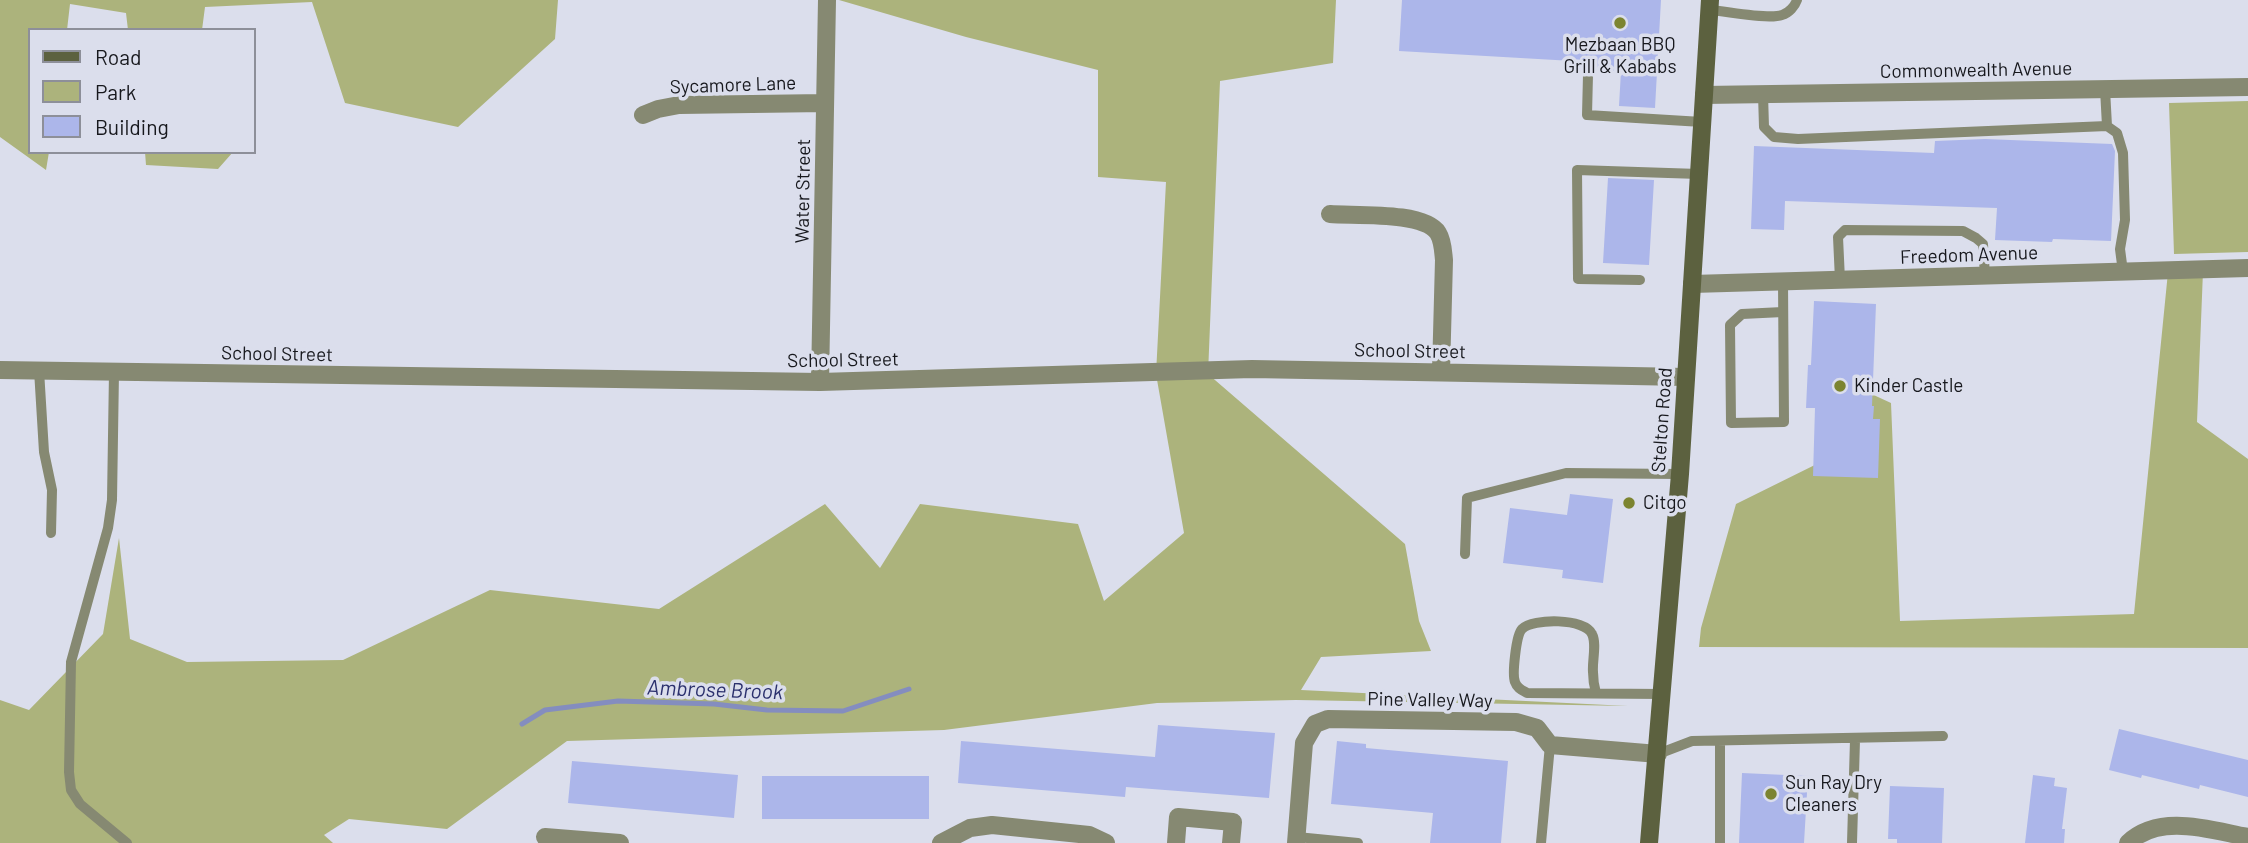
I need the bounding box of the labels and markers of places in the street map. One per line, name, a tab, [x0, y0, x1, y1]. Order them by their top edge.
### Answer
marker: Mezbaan BBQ Grill & Kababs	[1612, 15, 1628, 31]
place label: Mezbaan BBQ Grill & Kababs	[1563, 34, 1677, 78]
place label: Kinder Castle	[1854, 375, 1963, 397]
marker: Kinder Castle	[1832, 378, 1848, 394]
place label: Citgo	[1643, 492, 1687, 514]
marker: Citgo	[1621, 495, 1637, 511]
place label: Sun Ray Dry Cleaners	[1785, 772, 1882, 816]
marker: Sun Ray Dry Cleaners	[1763, 786, 1779, 802]

